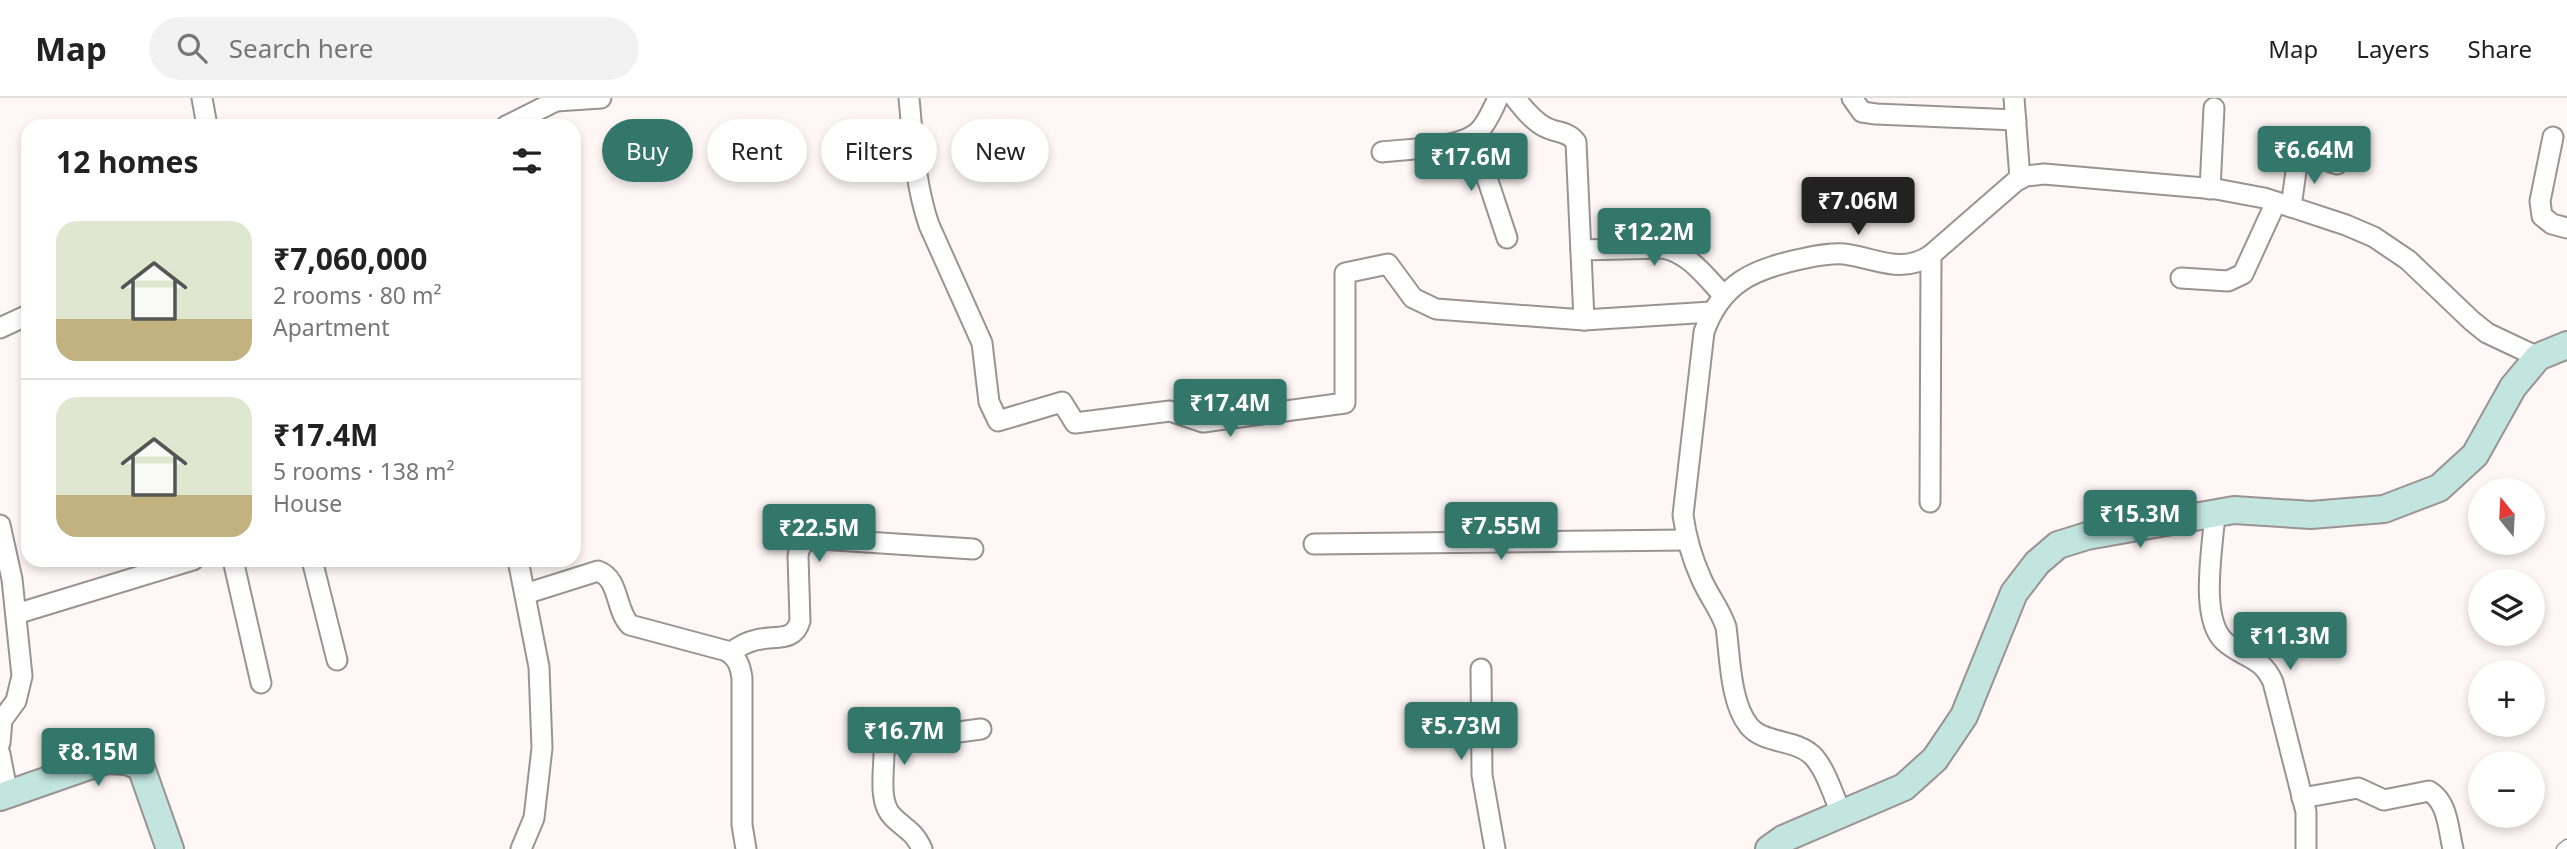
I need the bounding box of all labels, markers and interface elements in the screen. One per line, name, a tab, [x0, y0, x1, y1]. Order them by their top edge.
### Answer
search box	[149, 17, 639, 80]
text: Map	[35, 26, 107, 71]
icon: search	[173, 29, 211, 67]
text: Search here	[229, 30, 373, 66]
text: Map	[2268, 32, 2318, 65]
text: Layers	[2356, 32, 2430, 65]
text: Share	[2468, 32, 2532, 65]
chip: Buy	[602, 119, 693, 182]
chip: Rent	[707, 119, 807, 182]
chip: Filters	[821, 119, 937, 182]
chip: New	[951, 119, 1049, 182]
pin: ₹6.64M	[2257, 126, 2371, 186]
text: ₹6.64M	[2274, 133, 2354, 165]
pin: ₹17.6M	[1414, 134, 1528, 193]
text: ₹17.6M	[1431, 140, 1511, 172]
text: 12 homes	[56, 141, 199, 182]
icon: filters	[508, 142, 546, 180]
pin: ₹7.06M	[1801, 178, 1915, 237]
text: ₹7.06M	[1818, 184, 1898, 216]
pin: ₹12.2M	[1597, 208, 1711, 268]
text: ₹12.2M	[1614, 215, 1694, 247]
text: ₹7,060,000	[273, 238, 427, 279]
icon: home	[112, 249, 196, 333]
text: 2 rooms · 80 m²	[273, 279, 442, 311]
text: Apartment	[273, 311, 390, 343]
pin: ₹17.4M	[1173, 380, 1287, 439]
text: ₹17.4M	[1190, 386, 1270, 418]
text: ₹17.4M	[273, 414, 378, 455]
icon: home	[112, 425, 196, 509]
text: 5 rooms · 138 m²	[273, 455, 455, 487]
north arrow	[2468, 478, 2544, 555]
map controls	[2468, 478, 2545, 828]
text: House	[273, 487, 342, 519]
pin: ₹15.3M	[2083, 490, 2197, 550]
text: ₹15.3M	[2100, 497, 2180, 529]
pin: ₹7.55M	[1444, 503, 1558, 562]
pin: ₹22.5M	[762, 504, 876, 564]
text: ₹7.55M	[1461, 509, 1541, 541]
text: ₹22.5M	[779, 511, 859, 543]
button: layers	[2468, 569, 2545, 646]
pin: ₹11.3M	[2233, 612, 2347, 672]
text: ₹11.3M	[2250, 619, 2330, 651]
button: +	[2468, 660, 2545, 737]
pin: ₹5.73M	[1404, 702, 1518, 762]
pin: ₹16.7M	[847, 708, 961, 767]
text: ₹5.73M	[1421, 709, 1501, 741]
text: ₹16.7M	[864, 714, 944, 746]
pin: ₹8.15M	[41, 728, 155, 788]
text: ₹8.15M	[58, 735, 138, 767]
button: −	[2468, 751, 2545, 828]

